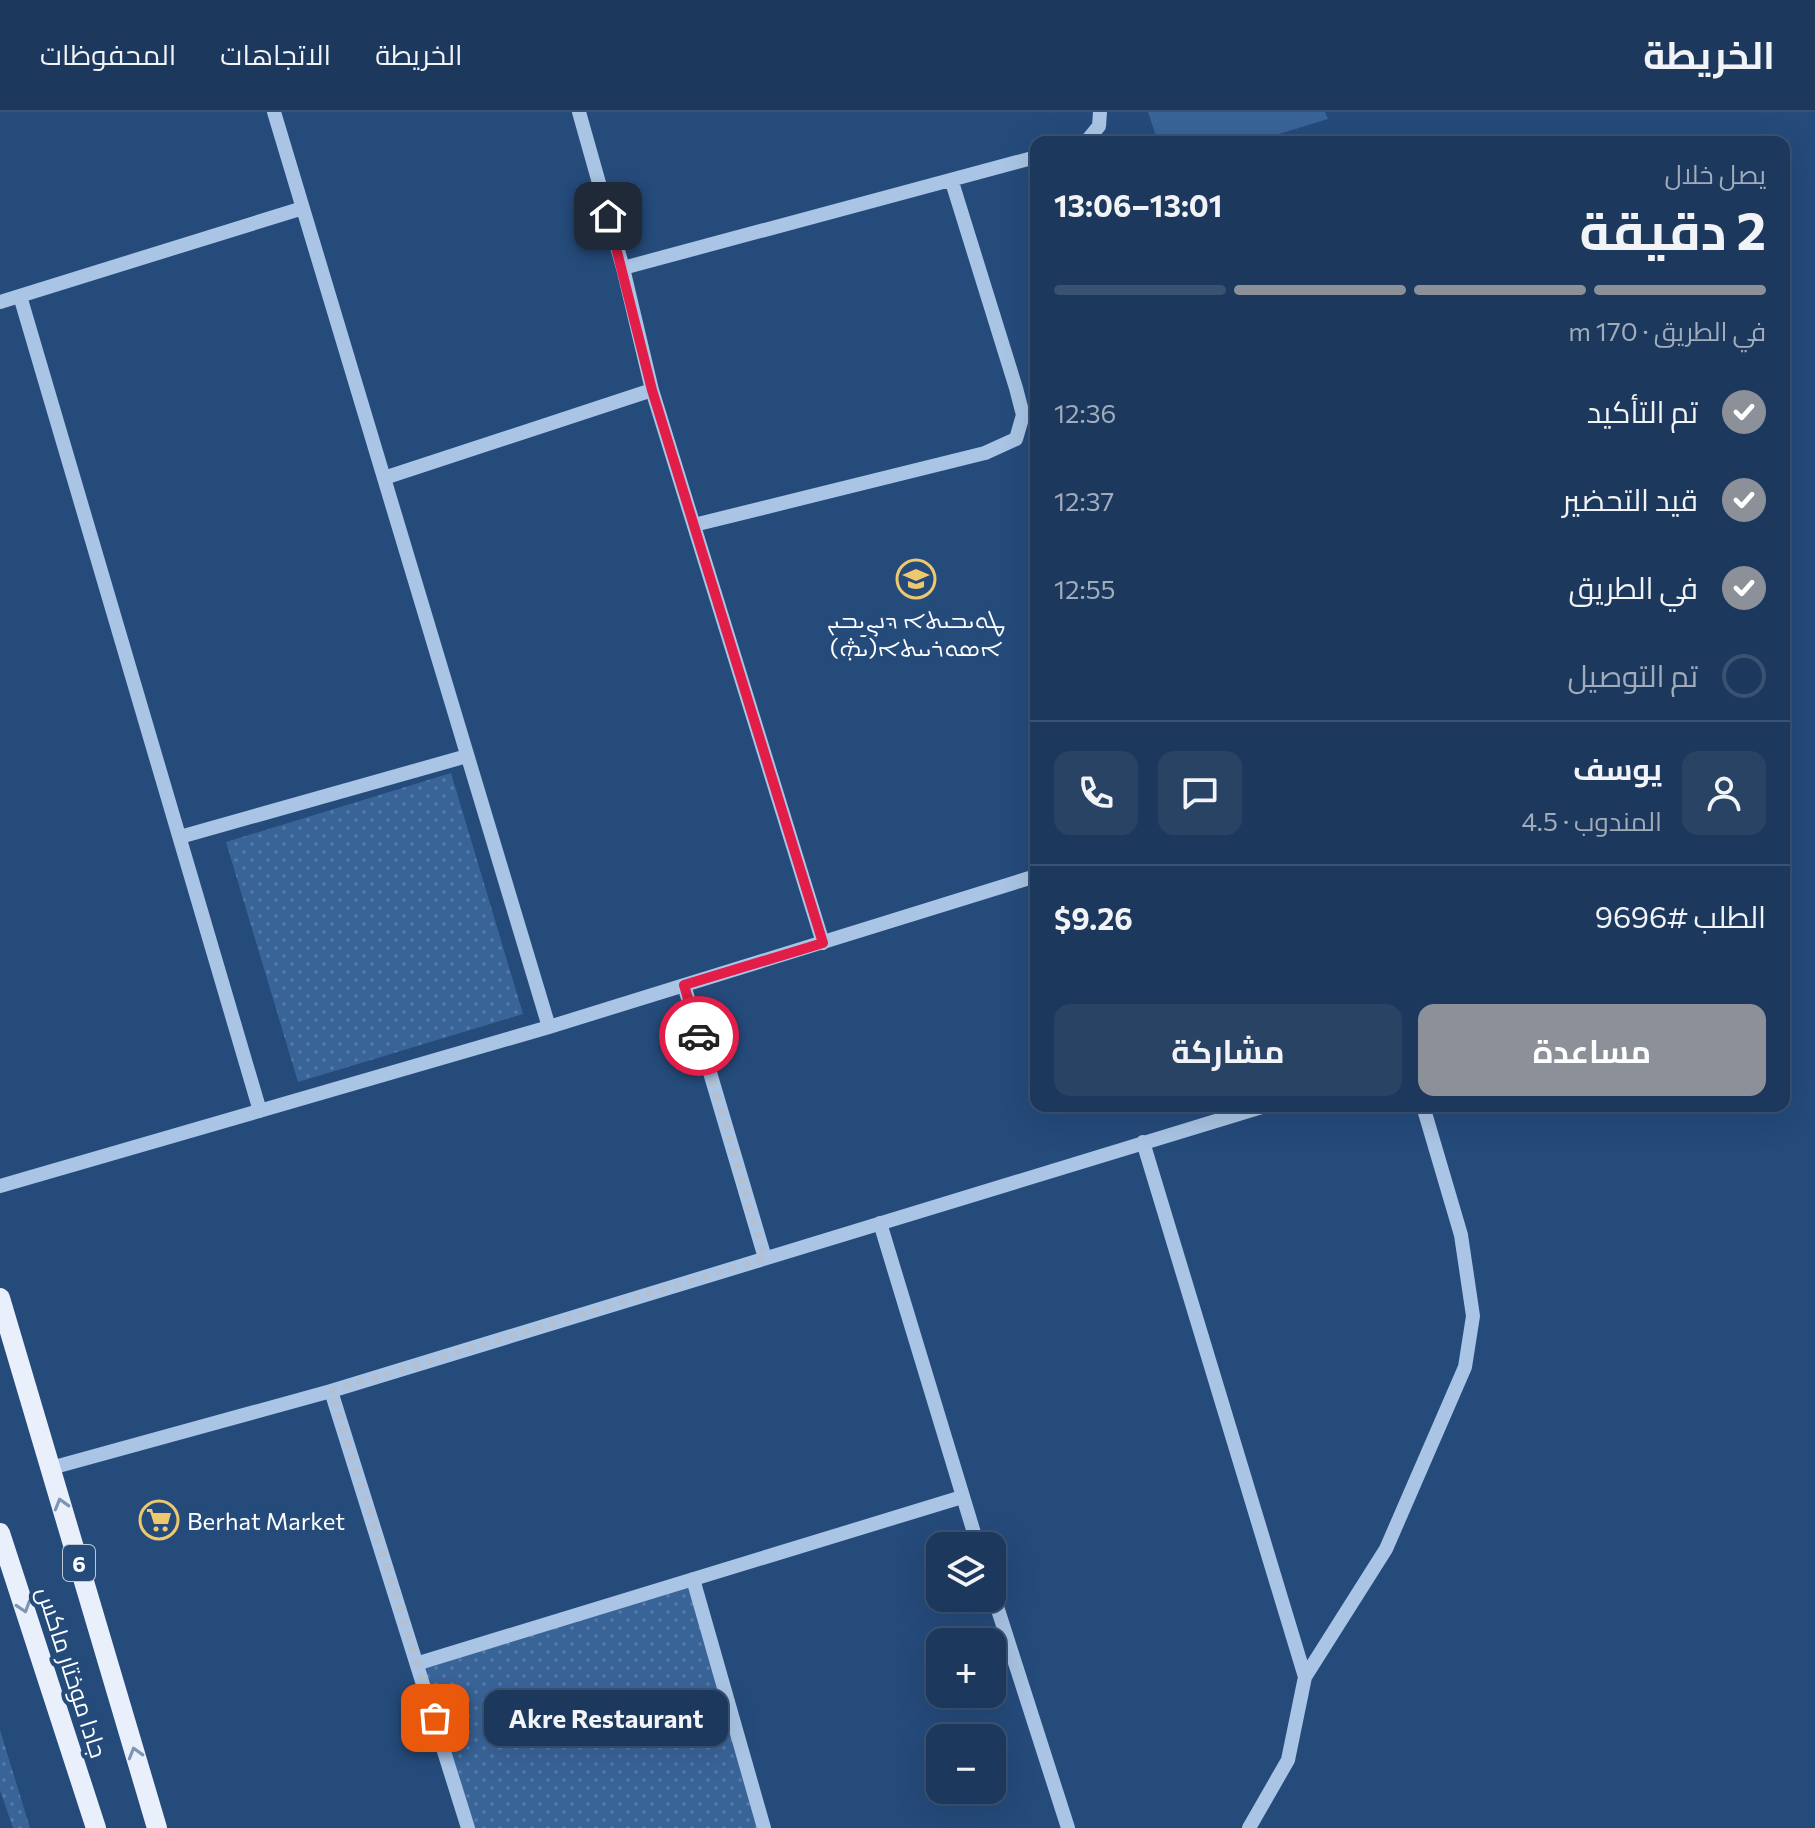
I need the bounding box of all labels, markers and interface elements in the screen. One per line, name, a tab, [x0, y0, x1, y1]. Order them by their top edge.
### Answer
text: الخريطة	[1643, 30, 1775, 77]
text: المحفوظات	[40, 37, 176, 71]
text: الاتجاهات	[220, 37, 331, 71]
text: الخريطة	[375, 37, 463, 71]
text: يصل خلال	[1665, 158, 1766, 189]
pin	[574, 182, 642, 250]
text: 13:01–13:06	[1054, 186, 1222, 223]
icon: home	[586, 194, 630, 238]
text: 2 دقيقة	[1579, 197, 1766, 261]
text: في الطريق · 170 m	[1568, 315, 1766, 346]
icon: check	[1722, 390, 1766, 434]
text: تم التأكيد	[1587, 392, 1698, 429]
text: 12:36	[1054, 397, 1116, 428]
icon: check	[1722, 478, 1766, 522]
text: قيد التحضير	[1563, 480, 1698, 517]
text: 12:37	[1054, 485, 1114, 516]
school or university icon: ܛܘܝܒܝܬܐ ܕܢܨܝܒܝܢ ܐܣܘܪܝܝܬܐ(ܞ)	[895, 558, 937, 600]
icon: check	[1722, 566, 1766, 610]
text: في الطريق	[1568, 568, 1698, 605]
text: 12:55	[1054, 573, 1116, 604]
place label: ܛܘܝܒܝܬܐ ܕܢܨܝܒܝܢ ܐܣܘܪܝܝܬܐ(ܞ)	[826, 604, 1006, 661]
text: تم التوصيل	[1568, 656, 1698, 693]
text: يوسف	[1573, 749, 1662, 786]
button: phone	[1054, 751, 1138, 835]
button: chat	[1158, 751, 1242, 835]
button: person	[1682, 751, 1766, 835]
text: المندوب · 4.5	[1521, 805, 1662, 836]
text: الطلب #9696	[1595, 897, 1766, 934]
text: $9.26	[1054, 899, 1133, 936]
courier	[659, 996, 739, 1076]
button: مشاركة	[1054, 1004, 1402, 1096]
button: مساعدة	[1418, 1004, 1766, 1096]
icon: car	[677, 1014, 721, 1058]
one-way arrow	[54, 1497, 71, 1511]
supermarket icon: Berhat Market	[138, 1499, 180, 1541]
place label: Berhat Market	[187, 1506, 345, 1535]
map controls	[926, 1532, 1006, 1804]
button: layers	[926, 1532, 1006, 1612]
road number: 6	[63, 1545, 95, 1581]
street label: جادا موختار ماكس	[31, 1583, 114, 1761]
one-way arrow	[15, 1599, 31, 1613]
button: +	[926, 1628, 1006, 1708]
pin	[401, 1684, 469, 1752]
callout: Akre Restaurant	[483, 1690, 727, 1746]
icon: bag	[413, 1696, 457, 1740]
text: Akre Restaurant	[508, 1702, 704, 1733]
button: −	[926, 1724, 1006, 1804]
one-way arrow	[128, 1747, 144, 1761]

